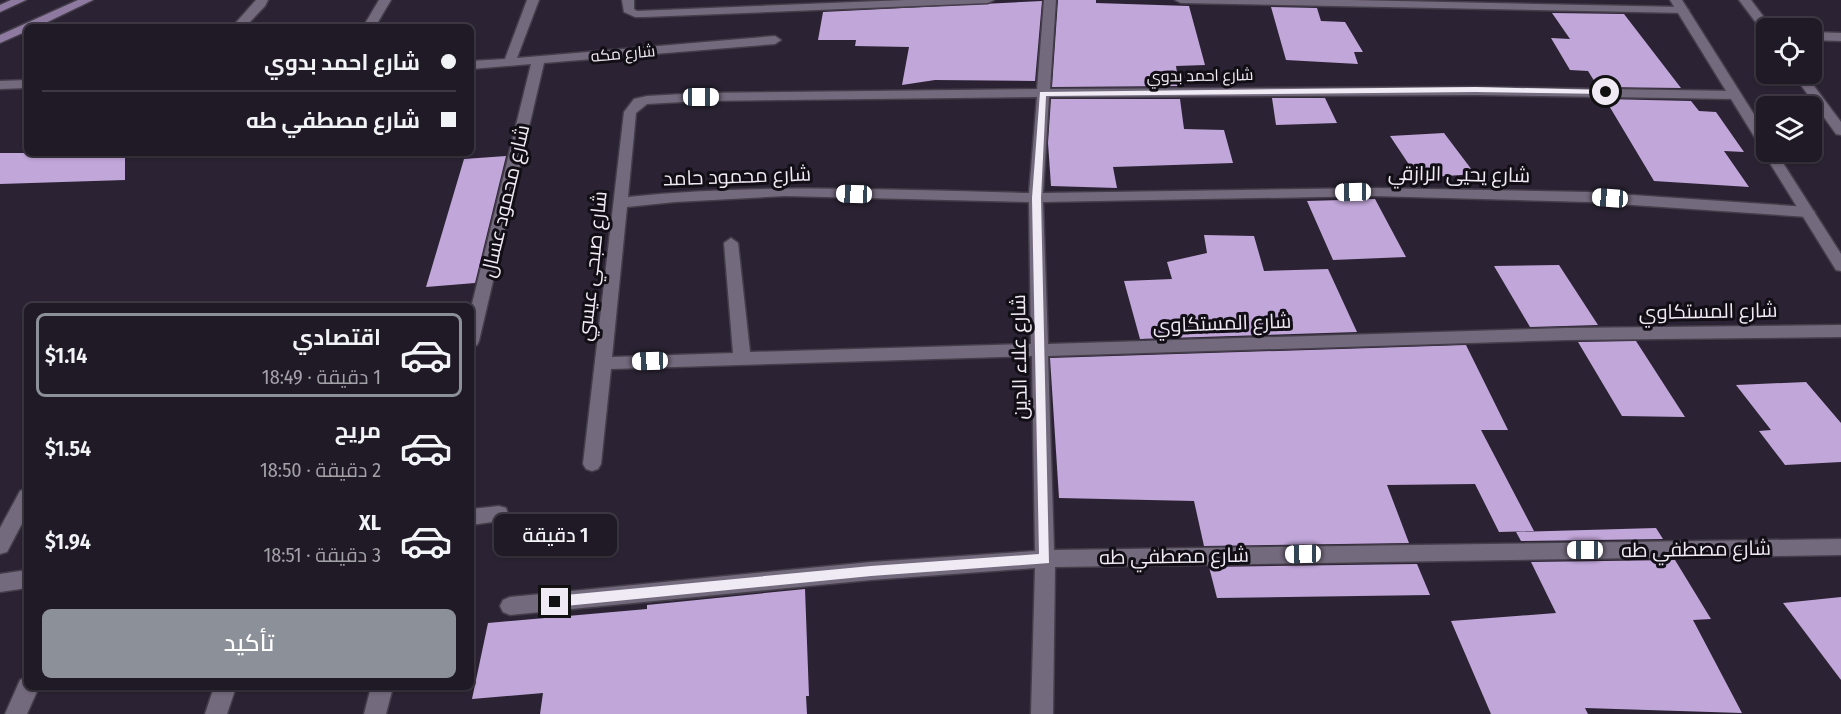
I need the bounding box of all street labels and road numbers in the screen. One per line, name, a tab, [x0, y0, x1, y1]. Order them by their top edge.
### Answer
street label: شارع مكه	[590, 41, 656, 68]
street label: شارع احمد بدوي	[1146, 65, 1254, 90]
street label: شارع محمود عسال	[476, 122, 536, 280]
street label: شارع محمود حامد	[662, 161, 812, 193]
street label: شارع يحيى الرازقي	[1387, 161, 1530, 191]
street label: شارع صبحي عيسي	[572, 190, 616, 343]
street label: شارع علاء الدين	[1006, 294, 1034, 420]
street label: شارع المستكاوي	[1638, 298, 1778, 328]
street label: شارع المستكاوي	[1152, 309, 1292, 341]
street label: شارع مصطفي طه	[1621, 536, 1771, 566]
street label: شارع مصطفي طه	[1099, 543, 1249, 573]

